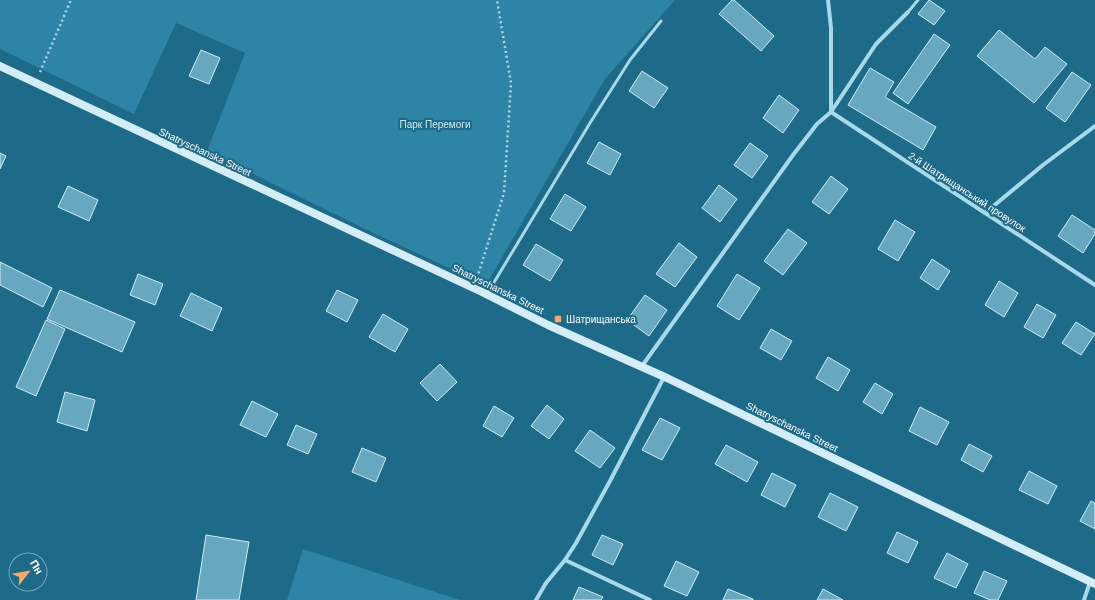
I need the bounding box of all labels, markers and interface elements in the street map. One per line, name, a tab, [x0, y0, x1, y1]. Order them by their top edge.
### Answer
park label: Парк Перемоги	[399, 119, 471, 130]
street label: Shatryschanska Street	[157, 126, 253, 178]
street label: 2-й Шатрищанський провулок	[906, 150, 1028, 234]
street label: Shatryschanska Street	[450, 262, 546, 316]
marker: Шатрищанська	[553, 314, 563, 324]
place label: Шатрищанська	[566, 314, 636, 325]
street label: Shatryschanska Street	[744, 400, 840, 454]
north arrow	[8, 552, 48, 592]
text: Пн	[28, 558, 45, 576]

